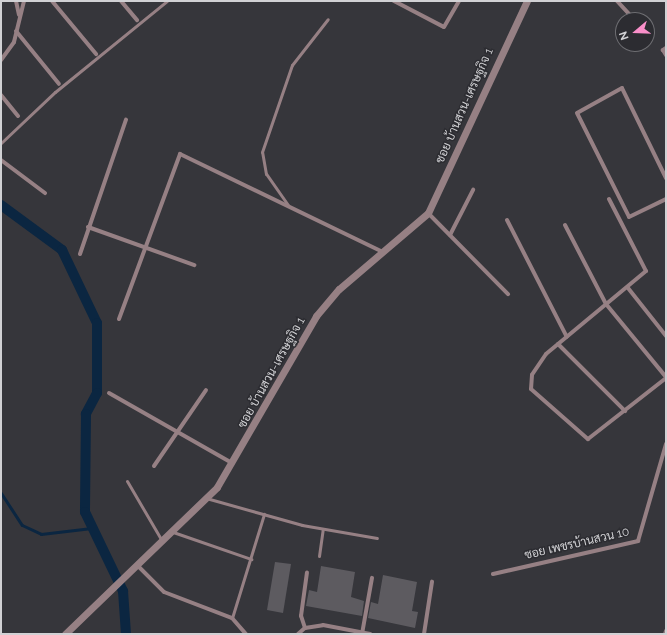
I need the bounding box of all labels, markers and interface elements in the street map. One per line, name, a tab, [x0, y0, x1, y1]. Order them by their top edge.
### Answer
north arrow	[615, 12, 655, 52]
text: N	[617, 30, 632, 42]
street label: ซอย บ้านสวน-เศรษฐกิจ 1	[433, 46, 497, 166]
street label: ซอย บ้านสวน-เศรษฐกิจ 1	[236, 315, 308, 431]
street label: ซอย เพชรบ้านสวน 10	[523, 525, 631, 563]

